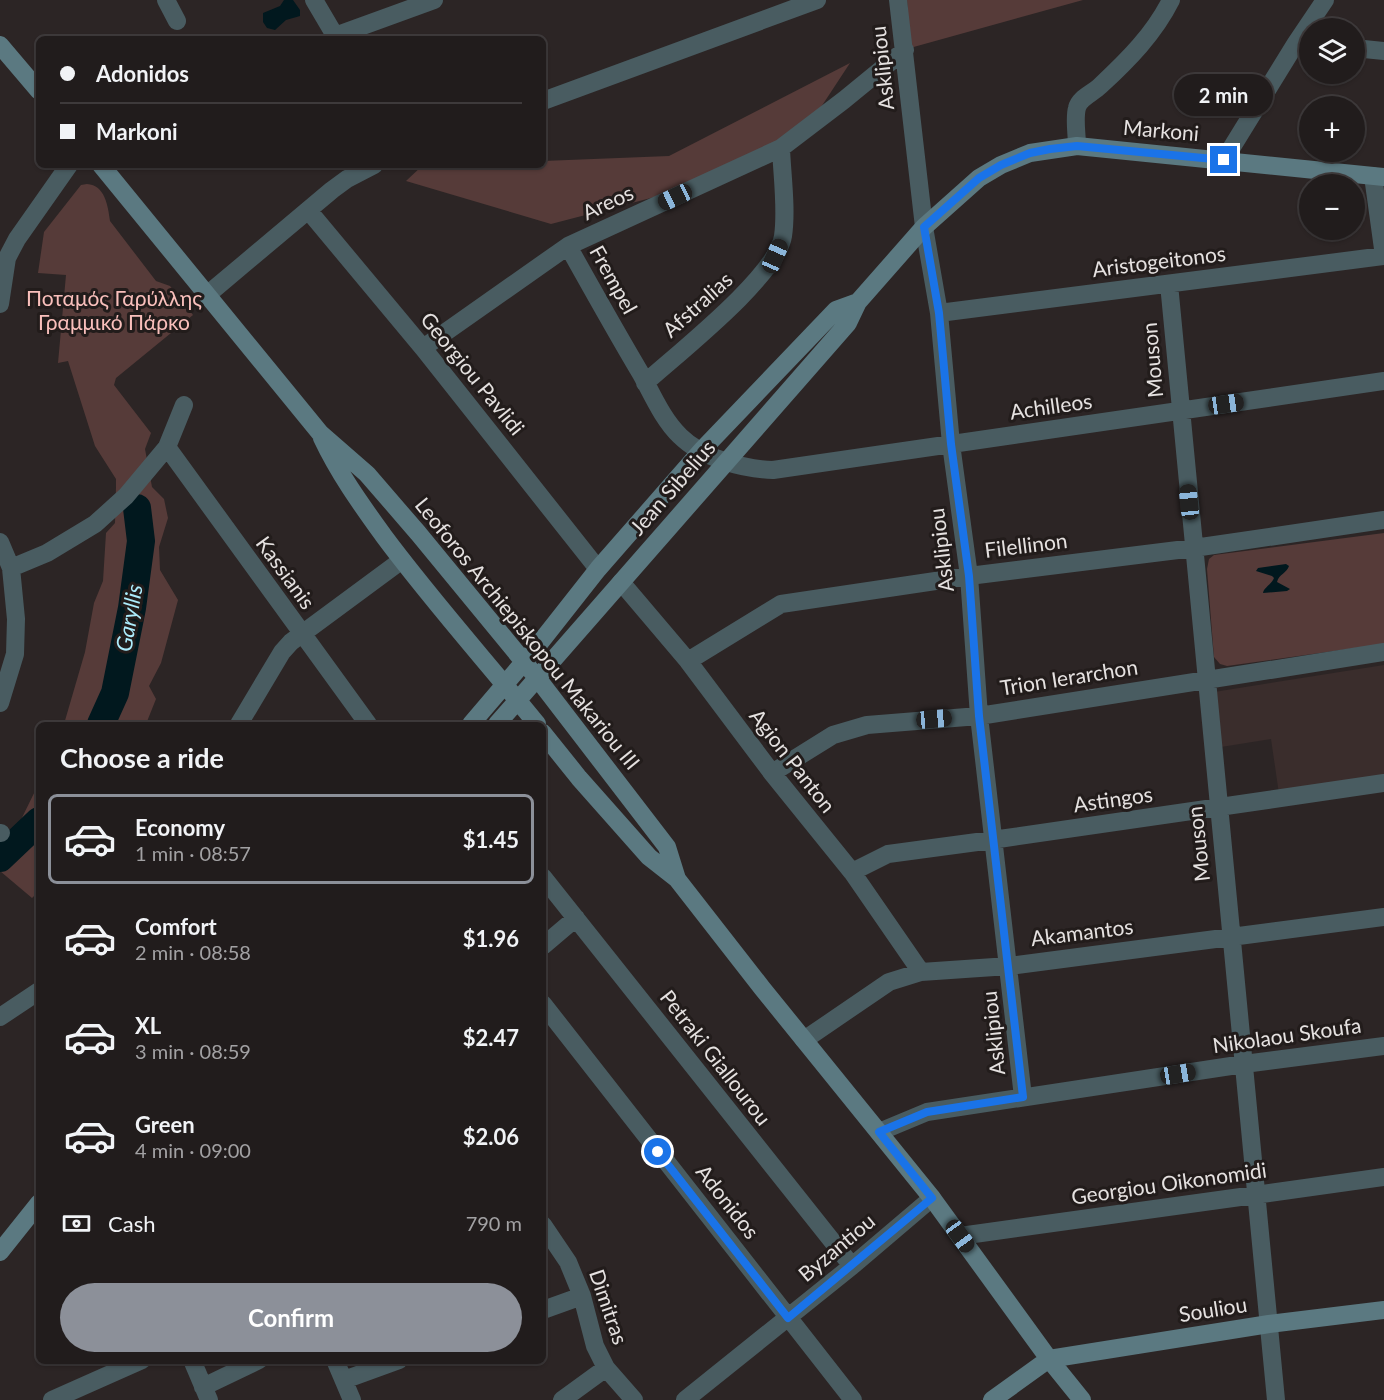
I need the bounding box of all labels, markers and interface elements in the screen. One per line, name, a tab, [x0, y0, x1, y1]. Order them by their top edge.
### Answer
map controls	[1299, 18, 1365, 240]
button: layers	[1299, 18, 1365, 84]
street label: Asklipiou	[865, 25, 898, 111]
text: Adonidos	[96, 60, 189, 87]
callout: 2 min	[1174, 73, 1274, 115]
text: 2 min	[1199, 83, 1248, 107]
button: +	[1299, 96, 1365, 162]
street label: Markoni	[1122, 114, 1200, 145]
text: Markoni	[96, 118, 178, 145]
route end	[1210, 146, 1237, 173]
button: −	[1299, 174, 1365, 240]
street label: Areos	[578, 179, 637, 224]
car	[655, 181, 695, 213]
car	[759, 236, 791, 276]
street label: Aristogeitonos	[1091, 240, 1227, 281]
street label: Frempel	[585, 241, 643, 318]
street label: Afstralias	[657, 266, 737, 342]
park label: Ποταμός Γαρύλλης Γραμμικό Πάρκο	[26, 285, 202, 334]
street label: Georgiou Pavlidi	[416, 307, 530, 439]
street label: Mouson	[1136, 321, 1167, 399]
street label: Achilleos	[1008, 387, 1093, 424]
car	[1207, 393, 1245, 415]
street label: Jean Sibelius	[624, 435, 720, 539]
car	[1178, 483, 1200, 521]
street label: Leoforos Archiepiskopou Makariou III	[411, 492, 646, 774]
street label: Asklipiou	[923, 507, 958, 594]
street label: Filellinon	[983, 527, 1069, 562]
street label: Kassianis	[251, 531, 321, 613]
water label: Garyllis	[109, 582, 148, 654]
street label: Trion Ierarchon	[998, 653, 1139, 700]
street label: Agion Panton	[745, 703, 841, 817]
car	[915, 708, 953, 730]
text: Choose a ride	[60, 741, 224, 774]
street label: Astingos	[1072, 781, 1154, 816]
street label: Mouson	[1181, 805, 1214, 883]
icon: car	[63, 812, 117, 866]
text: Economy	[135, 814, 225, 841]
text: $1.45	[463, 826, 519, 853]
text: 1 min · 08:57	[135, 841, 251, 865]
icon: car	[63, 911, 117, 965]
text: Comfort	[135, 913, 217, 940]
street label: Akamantos	[1029, 913, 1134, 950]
text: $1.96	[463, 925, 519, 952]
text: 2 min · 08:58	[135, 940, 251, 964]
street label: Petraki Giallourou	[656, 984, 777, 1130]
street label: Asklipiou	[976, 990, 1009, 1076]
icon: car	[63, 1010, 117, 1064]
text: XL	[135, 1012, 161, 1039]
street label: Nikolaou Skoufa	[1211, 1012, 1363, 1057]
text: $2.47	[463, 1024, 519, 1051]
text: 3 min · 08:59	[135, 1039, 251, 1063]
car	[1159, 1062, 1197, 1086]
icon: car	[63, 1109, 117, 1163]
text: Green	[135, 1111, 195, 1138]
text: $2.06	[463, 1123, 519, 1150]
text: 4 min · 09:00	[135, 1138, 251, 1162]
route start	[644, 1138, 671, 1165]
street label: Georgiou Oikonomidi	[1070, 1156, 1268, 1209]
street label: Adonidos	[691, 1159, 765, 1243]
icon: cash	[60, 1207, 93, 1240]
street label: Byzantiou	[793, 1208, 879, 1286]
text: Cash	[108, 1210, 155, 1237]
text: 790 m	[466, 1211, 522, 1235]
car	[942, 1216, 978, 1256]
street label: Dimitras	[585, 1266, 634, 1347]
button: Confirm	[60, 1283, 522, 1352]
street label: Souliou	[1177, 1291, 1249, 1326]

